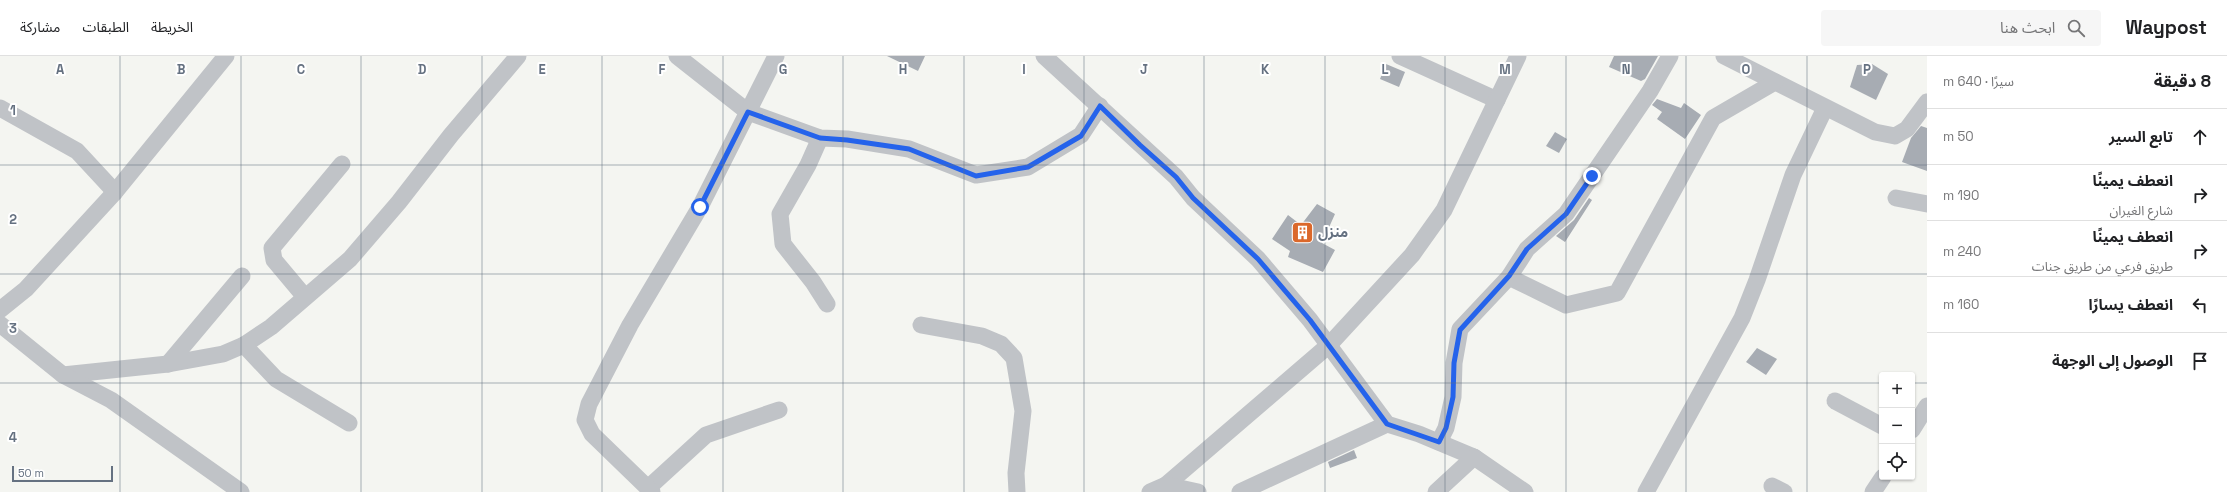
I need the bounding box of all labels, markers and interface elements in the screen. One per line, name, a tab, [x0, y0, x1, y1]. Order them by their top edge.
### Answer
search box	[1821, 10, 2101, 46]
text: Waypost	[2125, 15, 2207, 40]
icon: search	[2065, 17, 2087, 39]
text: مشاركة	[20, 18, 60, 36]
text: الطبقات	[82, 18, 129, 36]
text: الخريطة	[151, 18, 193, 36]
text: ابحث هنا	[2000, 18, 2055, 37]
text: A	[56, 61, 65, 78]
text: B	[177, 61, 186, 78]
text: C	[297, 61, 305, 78]
text: D	[418, 61, 427, 78]
text: E	[538, 61, 546, 78]
text: F	[659, 61, 666, 78]
text: G	[779, 61, 787, 78]
text: H	[899, 61, 907, 78]
text: I	[1022, 61, 1026, 78]
text: J	[1140, 61, 1148, 78]
text: K	[1261, 61, 1270, 78]
text: L	[1381, 61, 1389, 78]
text: M	[1499, 61, 1511, 78]
text: N	[1622, 61, 1630, 78]
text: O	[1742, 61, 1751, 78]
text: P	[1863, 61, 1871, 78]
text: 8 دقيقة	[2154, 70, 2211, 92]
text: سيرًا · 640 m	[1943, 73, 2014, 90]
text: 1	[10, 102, 16, 119]
icon: ahead	[2189, 126, 2211, 148]
text: تابع السير	[2109, 127, 2173, 146]
text: 50 m	[1943, 128, 1974, 145]
route end	[1583, 167, 1601, 185]
text: انعطف يمينًا	[2092, 171, 2173, 190]
icon: right	[2189, 184, 2211, 206]
text: 190 m	[1943, 187, 1979, 204]
route start	[691, 198, 709, 216]
text: شارع الغيران	[2109, 202, 2173, 219]
text: 2	[9, 211, 17, 228]
building icon: منزل	[1289, 219, 1315, 245]
place label: منزل	[1318, 223, 1348, 241]
text: انعطف يمينًا	[2092, 227, 2173, 246]
icon: right	[2189, 240, 2211, 262]
text: 240 m	[1943, 243, 1981, 260]
text: طريق فرعي من طريق جنات	[2032, 258, 2173, 275]
icon: left	[2189, 294, 2211, 316]
text: انعطف يسارًا	[2089, 295, 2173, 314]
text: 160 m	[1943, 296, 1979, 313]
text: 3	[9, 320, 17, 337]
icon: arrive	[2189, 350, 2211, 372]
text: الوصول إلى الوجهة	[2052, 351, 2173, 370]
map controls	[1879, 372, 1915, 480]
button: +	[1879, 372, 1915, 408]
button: −	[1879, 408, 1915, 444]
text: 4	[9, 429, 17, 446]
button: locate	[1879, 444, 1915, 480]
scale bar	[12, 464, 113, 483]
text: 50 m	[18, 466, 44, 480]

